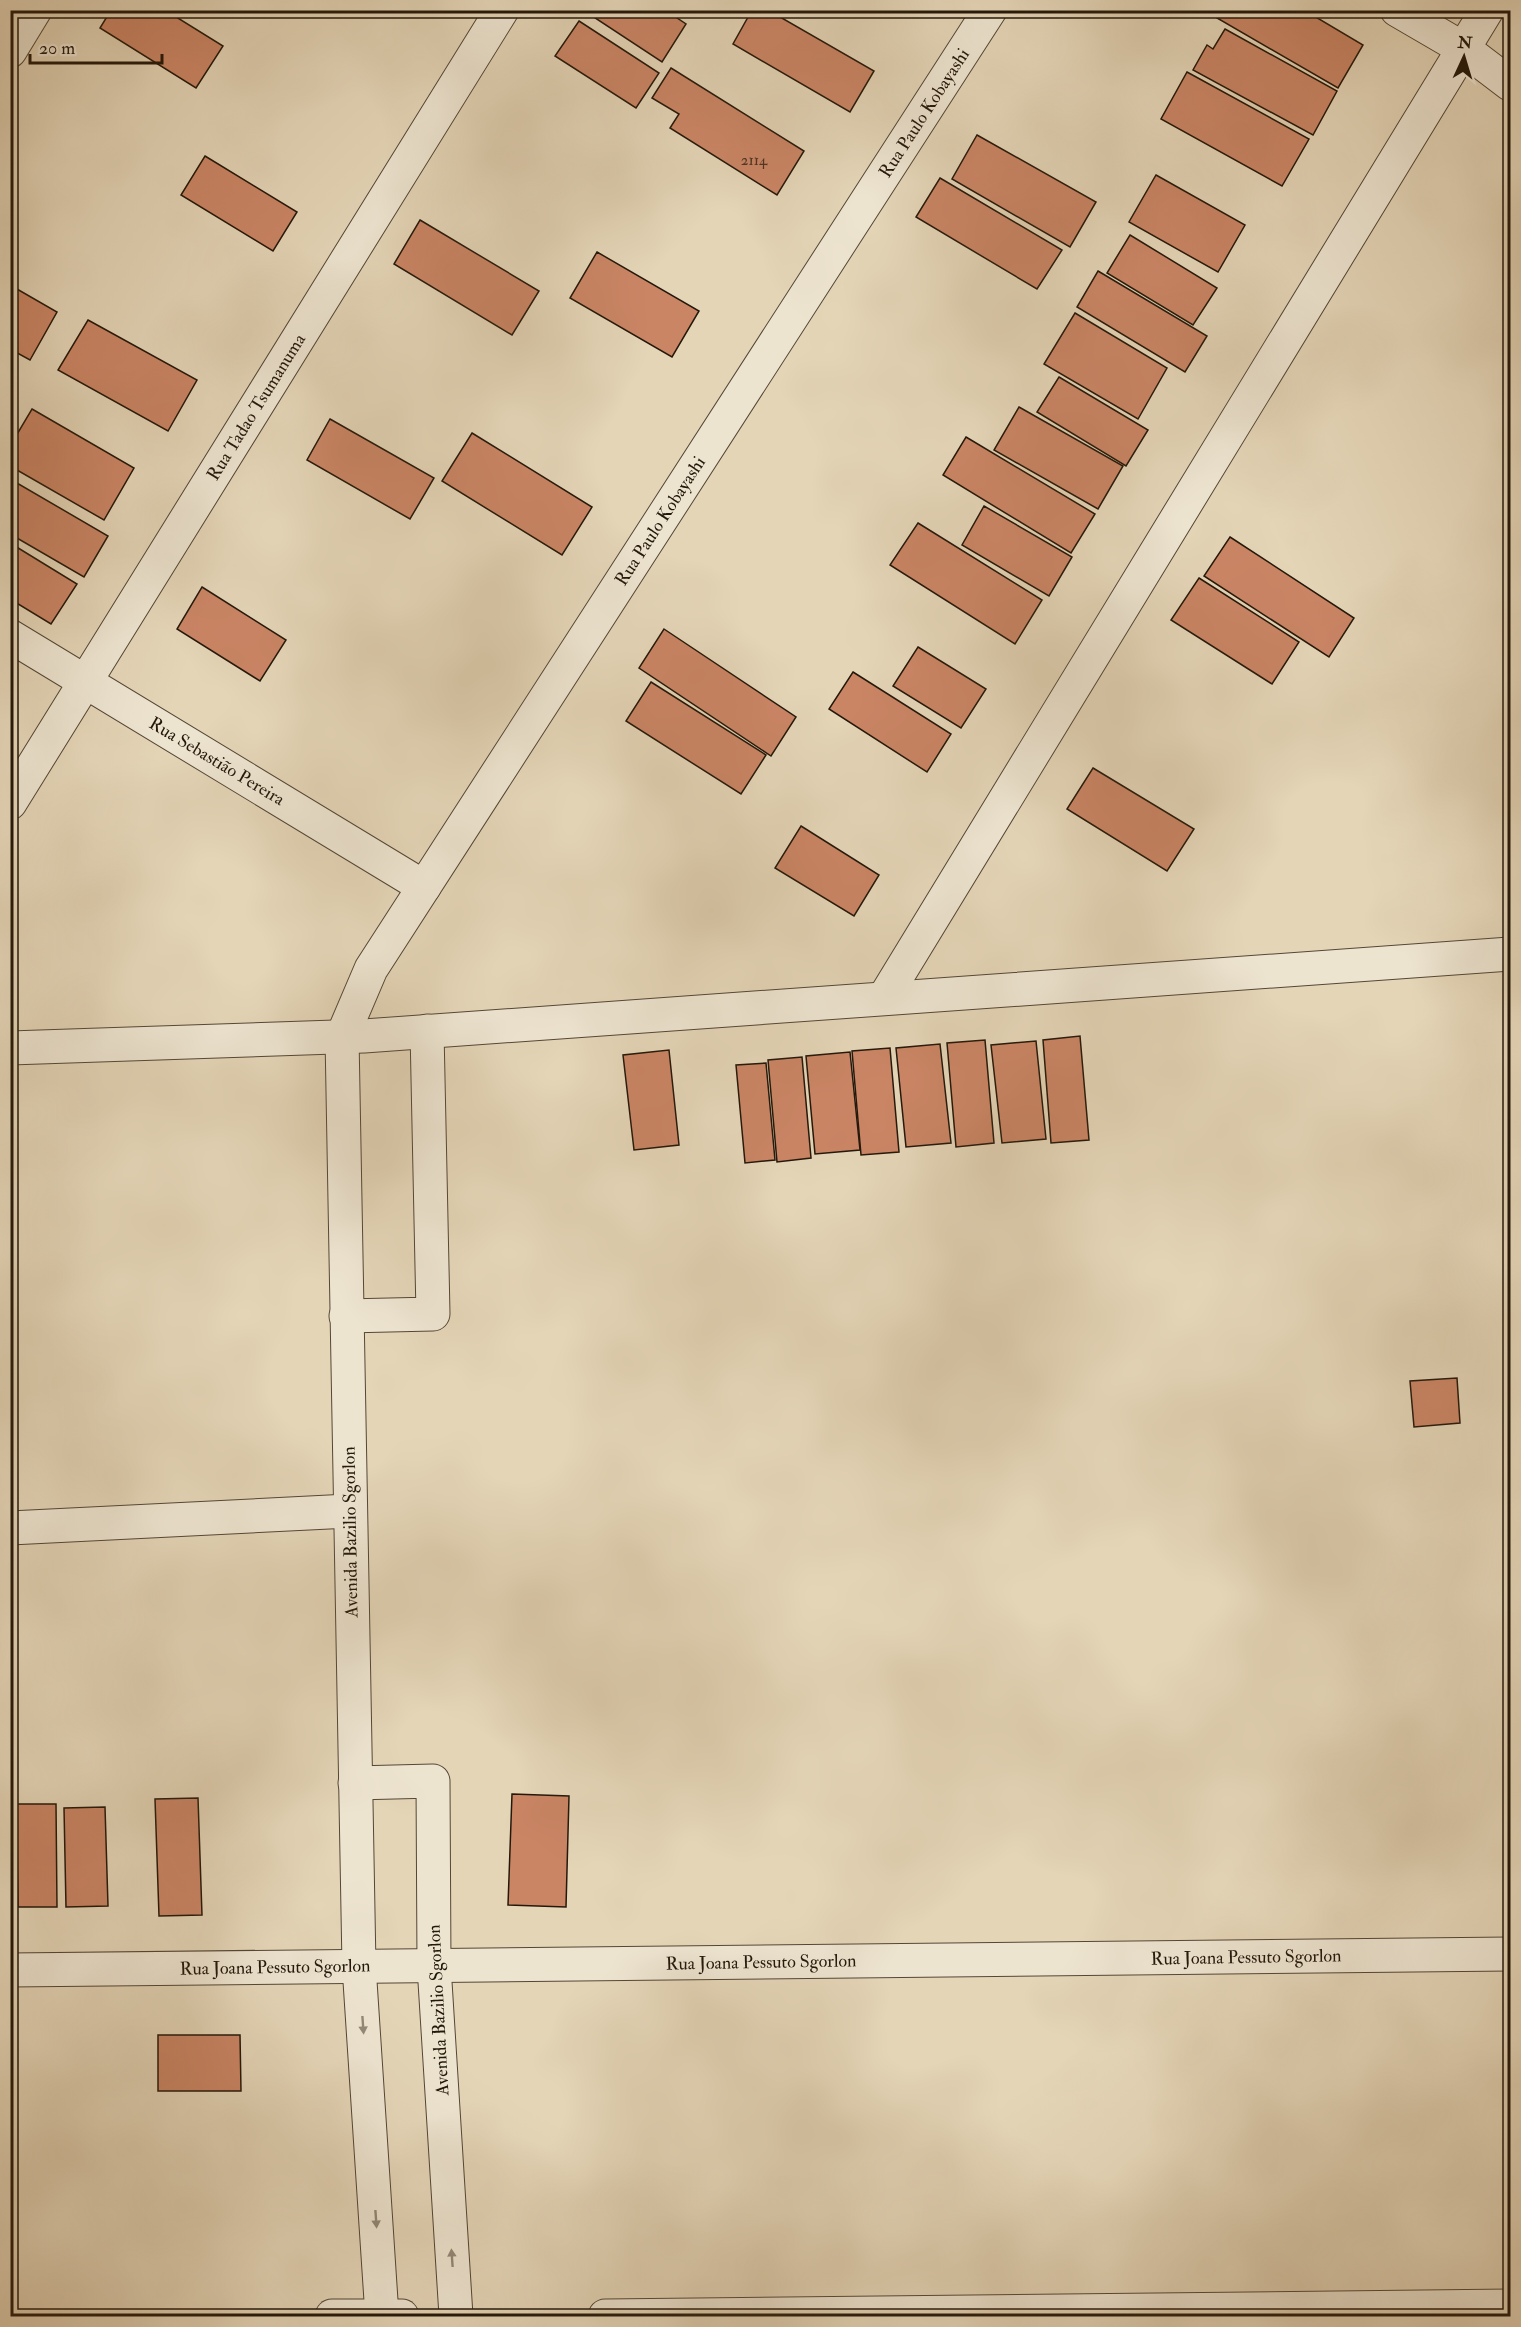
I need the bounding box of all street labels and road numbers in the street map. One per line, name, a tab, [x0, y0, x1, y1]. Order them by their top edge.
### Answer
street label: Rua Paulo Kobayashi	[874, 44, 975, 182]
street label: Rua Tadao Tsumanuma	[202, 329, 311, 485]
street label: Rua Paulo Kobayashi	[610, 452, 711, 590]
street label: Rua Sebastião Pereira	[145, 712, 289, 811]
street label: Avenida Bazilio Sgorlon	[338, 1446, 364, 1619]
street label: Avenida Bazilio Sgorlon	[423, 1924, 455, 2097]
street label: Rua Joana Pessuto Sgorlon	[1150, 1944, 1342, 1971]
street label: Rua Joana Pessuto Sgorlon	[665, 1949, 857, 1976]
street label: Rua Joana Pessuto Sgorlon	[179, 1954, 371, 1981]

